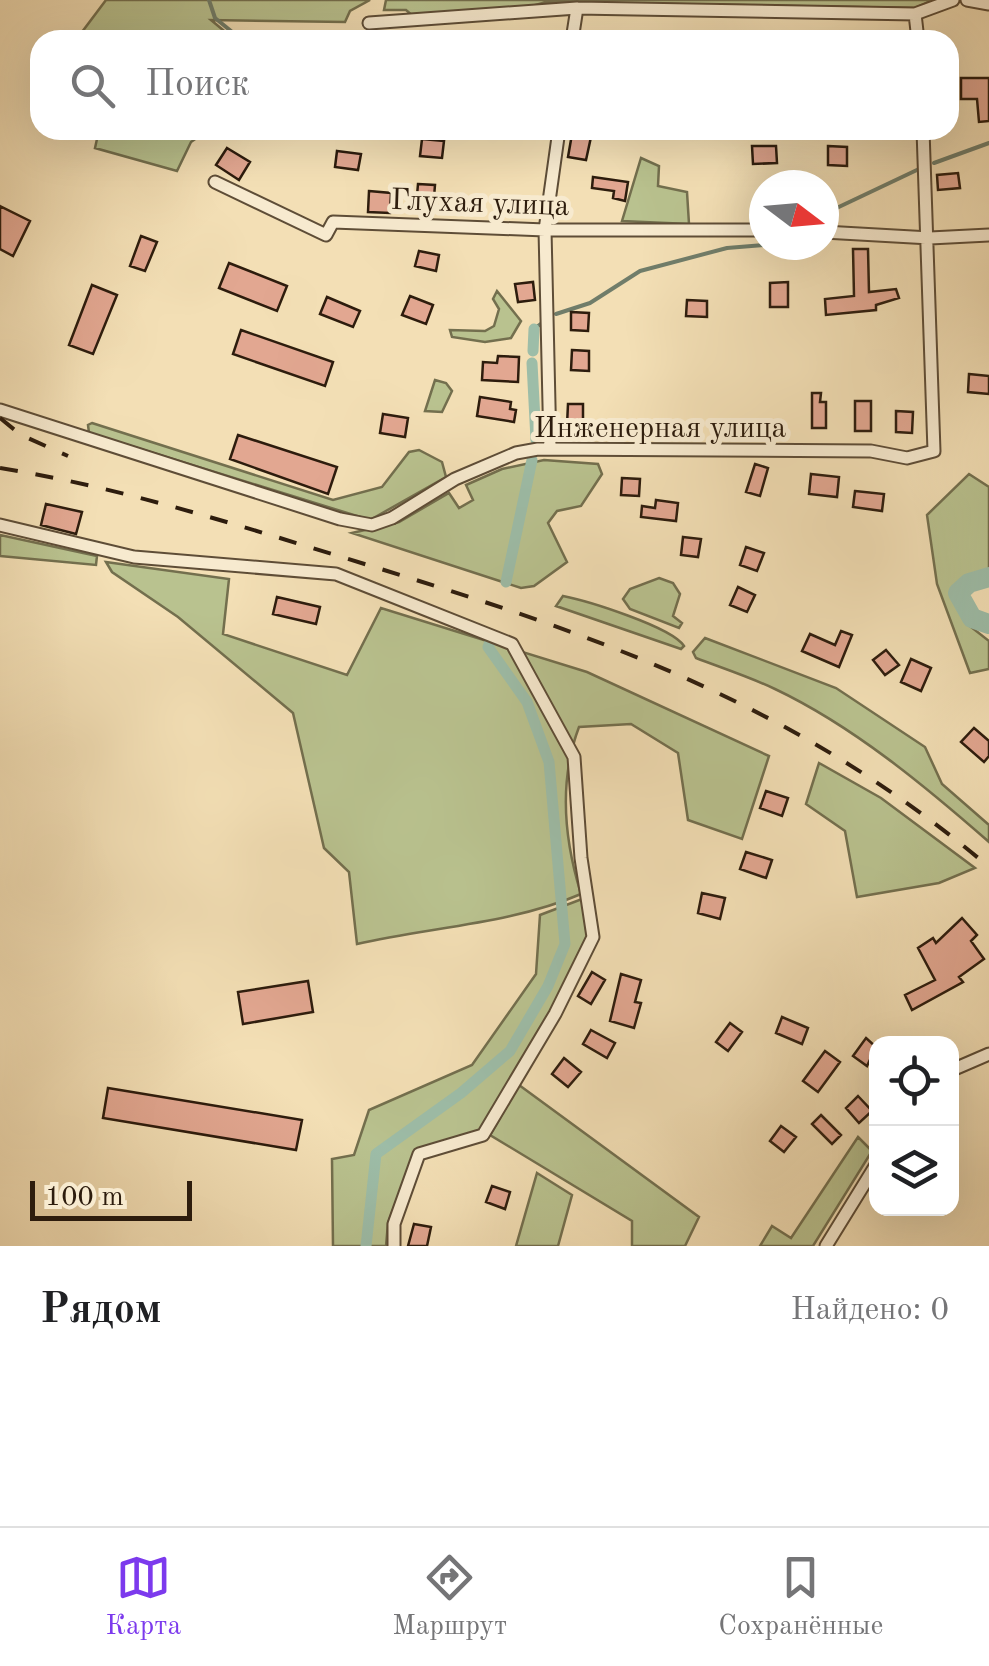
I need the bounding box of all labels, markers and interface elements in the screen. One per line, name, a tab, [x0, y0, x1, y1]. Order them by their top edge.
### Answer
search box	[30, 30, 959, 140]
icon: search	[65, 58, 120, 113]
text: Поиск	[145, 66, 250, 104]
north arrow	[749, 170, 839, 260]
street label: Глухая улица	[390, 186, 570, 222]
street label: Инженерная улица	[534, 414, 787, 444]
map controls	[869, 1036, 959, 1216]
button: locate	[869, 1036, 959, 1126]
button: layers	[869, 1126, 959, 1216]
scale bar	[30, 1176, 192, 1220]
text: 100 m	[45, 1184, 124, 1212]
text: Рядом	[40, 1290, 162, 1332]
text: Найдено: 0	[790, 1295, 949, 1327]
tab: Карта	[106, 1550, 181, 1645]
tab: Маршрут	[392, 1550, 507, 1645]
tab: Сохранённые	[718, 1550, 883, 1645]

